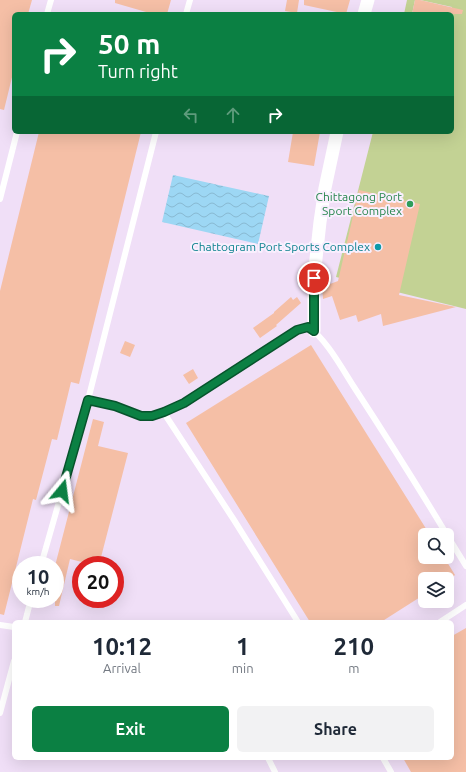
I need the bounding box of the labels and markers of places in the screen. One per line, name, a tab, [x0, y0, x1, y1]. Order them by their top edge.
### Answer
place label: Chittagong Port Sport Complex	[316, 190, 402, 217]
marker: Chittagong Port Sport Complex	[405, 199, 415, 209]
place label: Chattogram Port Sports Complex	[191, 240, 370, 253]
marker: Chattogram Port Sports Complex	[373, 242, 383, 252]
pin	[297, 261, 331, 295]

